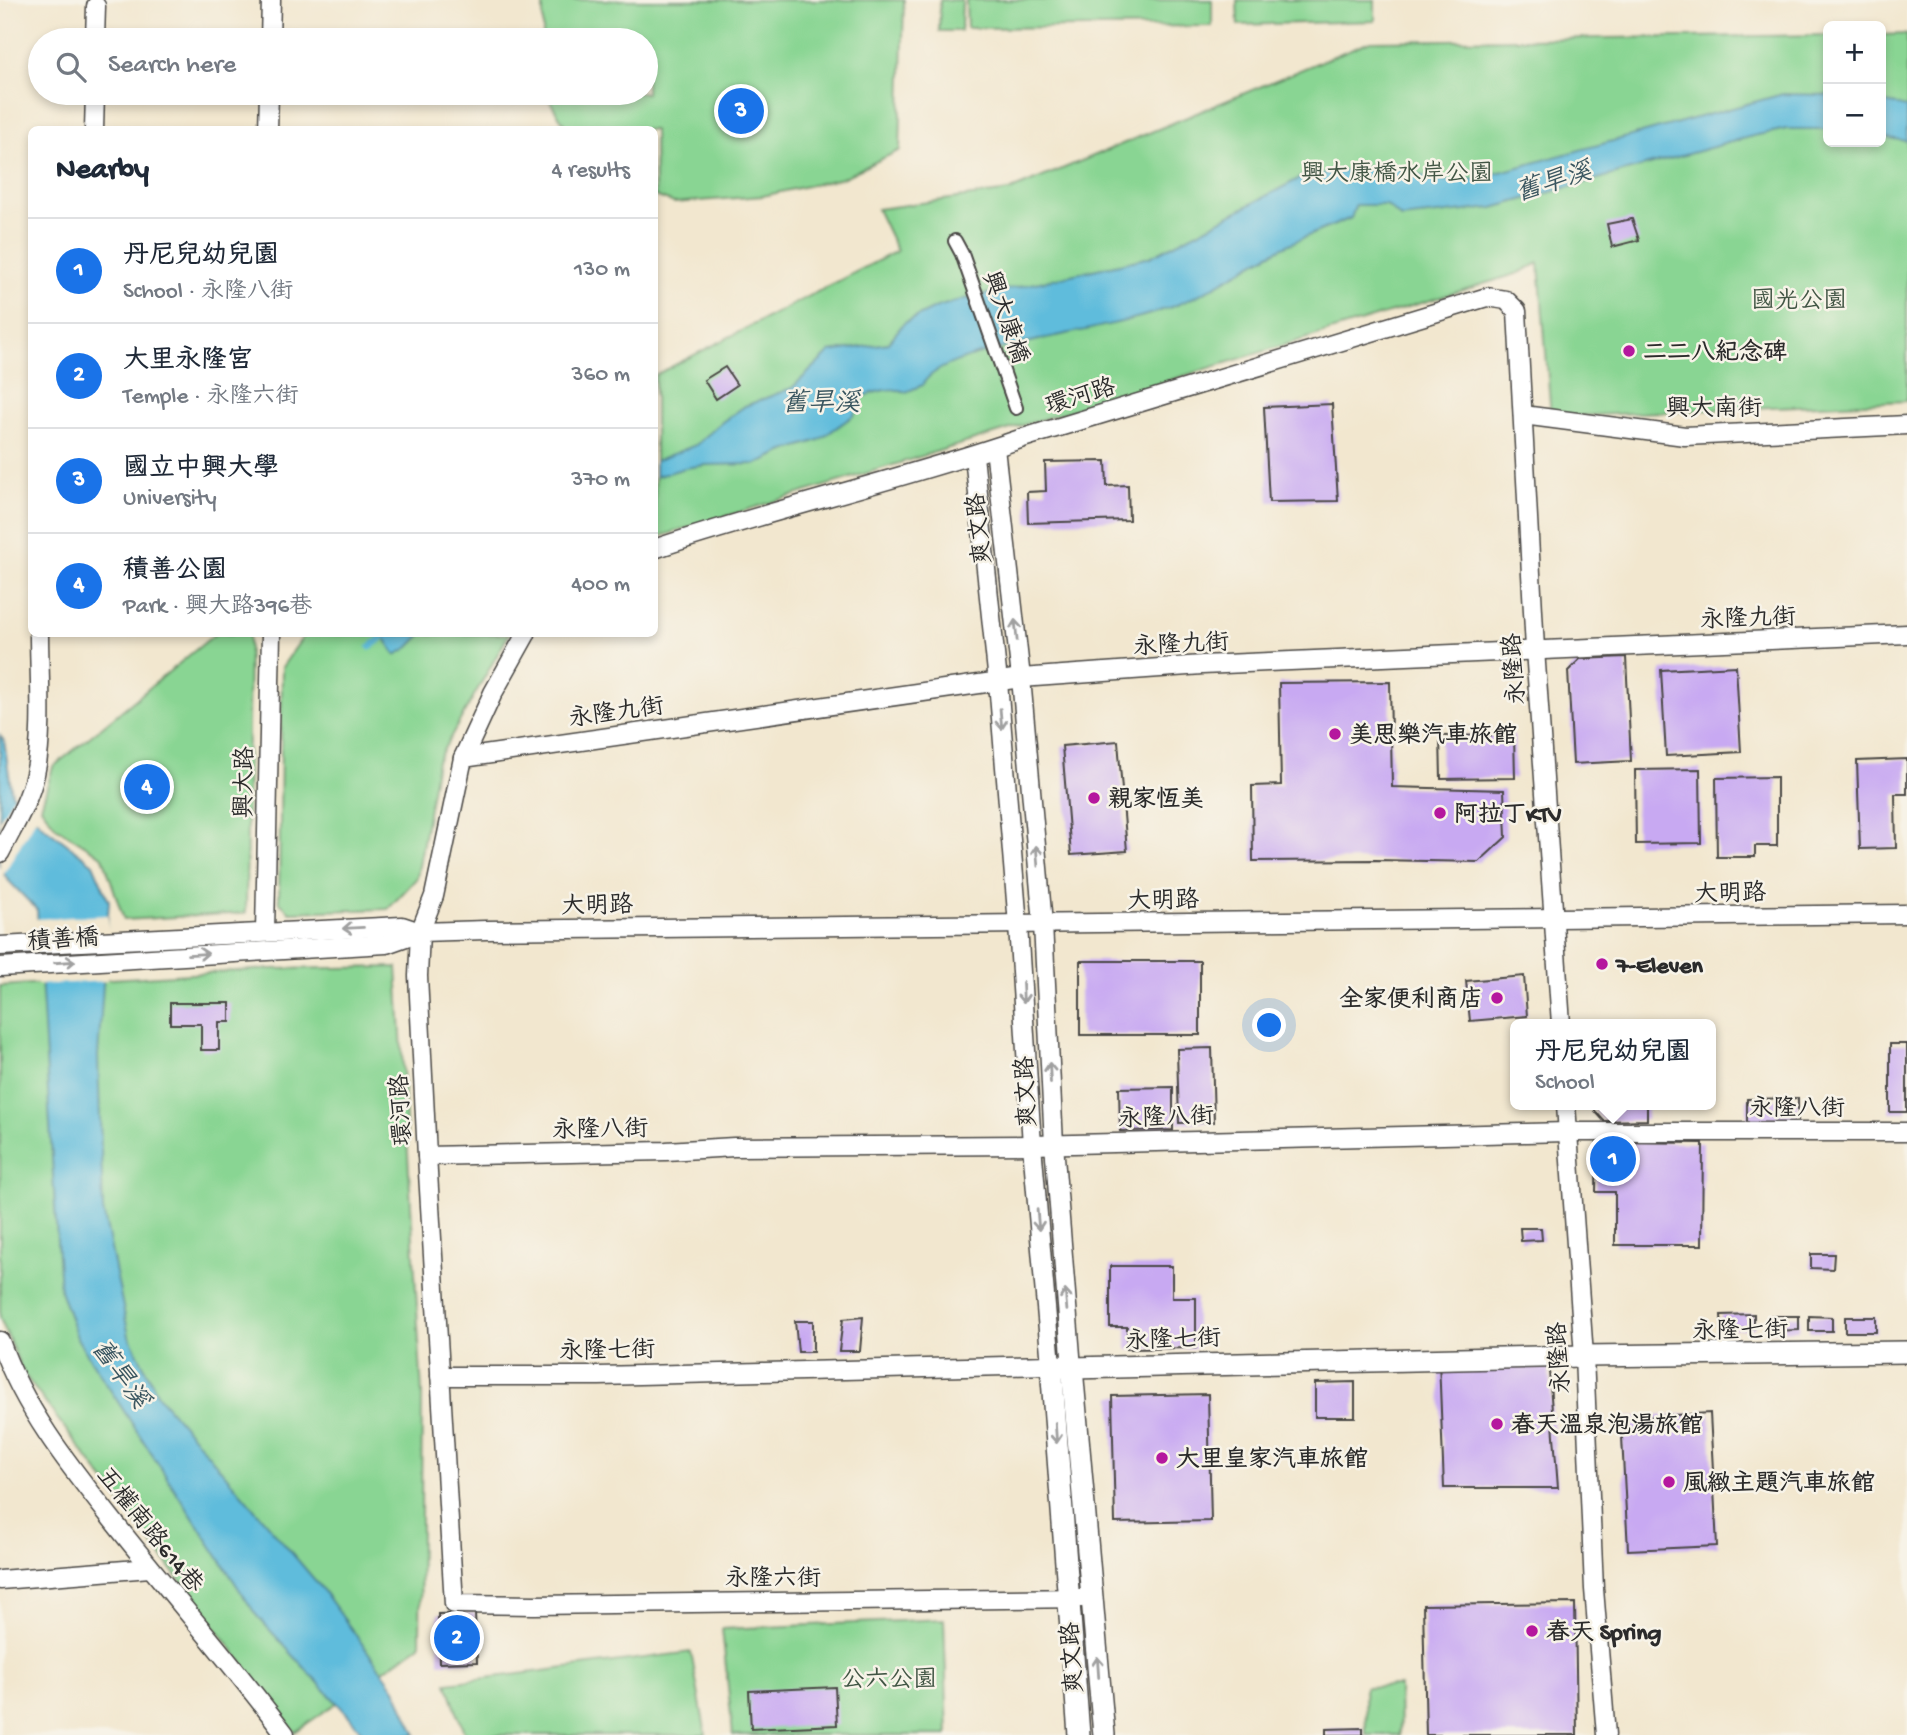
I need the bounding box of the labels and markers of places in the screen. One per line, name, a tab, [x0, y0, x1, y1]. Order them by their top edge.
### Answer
pin: 3	[718, 85, 764, 137]
place label: 二二八紀念碑	[1643, 338, 1787, 369]
marker: 二二八紀念碑	[1621, 343, 1637, 359]
place label: 美思樂汽車旅館	[1349, 721, 1517, 752]
marker: 美思樂汽車旅館	[1327, 726, 1343, 742]
pin: 4	[124, 761, 170, 813]
place label: 親家恆美	[1108, 786, 1204, 816]
marker: 親家恆美	[1086, 790, 1102, 806]
place label: 阿拉丁KTV	[1454, 801, 1562, 831]
marker: 阿拉丁KTV	[1432, 805, 1448, 821]
place label: 7-Eleven	[1615, 953, 1704, 982]
marker: 7-Eleven	[1594, 956, 1610, 972]
place label: 全家便利商店	[1339, 986, 1483, 1016]
marker: 全家便利商店	[1489, 990, 1505, 1006]
pin: 1	[1590, 1133, 1636, 1185]
place label: 春天溫泉泡湯旅館	[1511, 1411, 1703, 1442]
marker: 春天溫泉泡湯旅館	[1489, 1416, 1505, 1432]
place label: 大里皇家汽車旅館	[1176, 1445, 1368, 1476]
marker: 大里皇家汽車旅館	[1154, 1450, 1170, 1466]
place label: 風緻主題汽車旅館	[1683, 1469, 1875, 1500]
marker: 風緻主題汽車旅館	[1661, 1474, 1677, 1490]
pin: 2	[434, 1612, 480, 1664]
place label: 春天 Spring	[1546, 1619, 1662, 1649]
marker: 春天 Spring	[1524, 1623, 1540, 1639]

